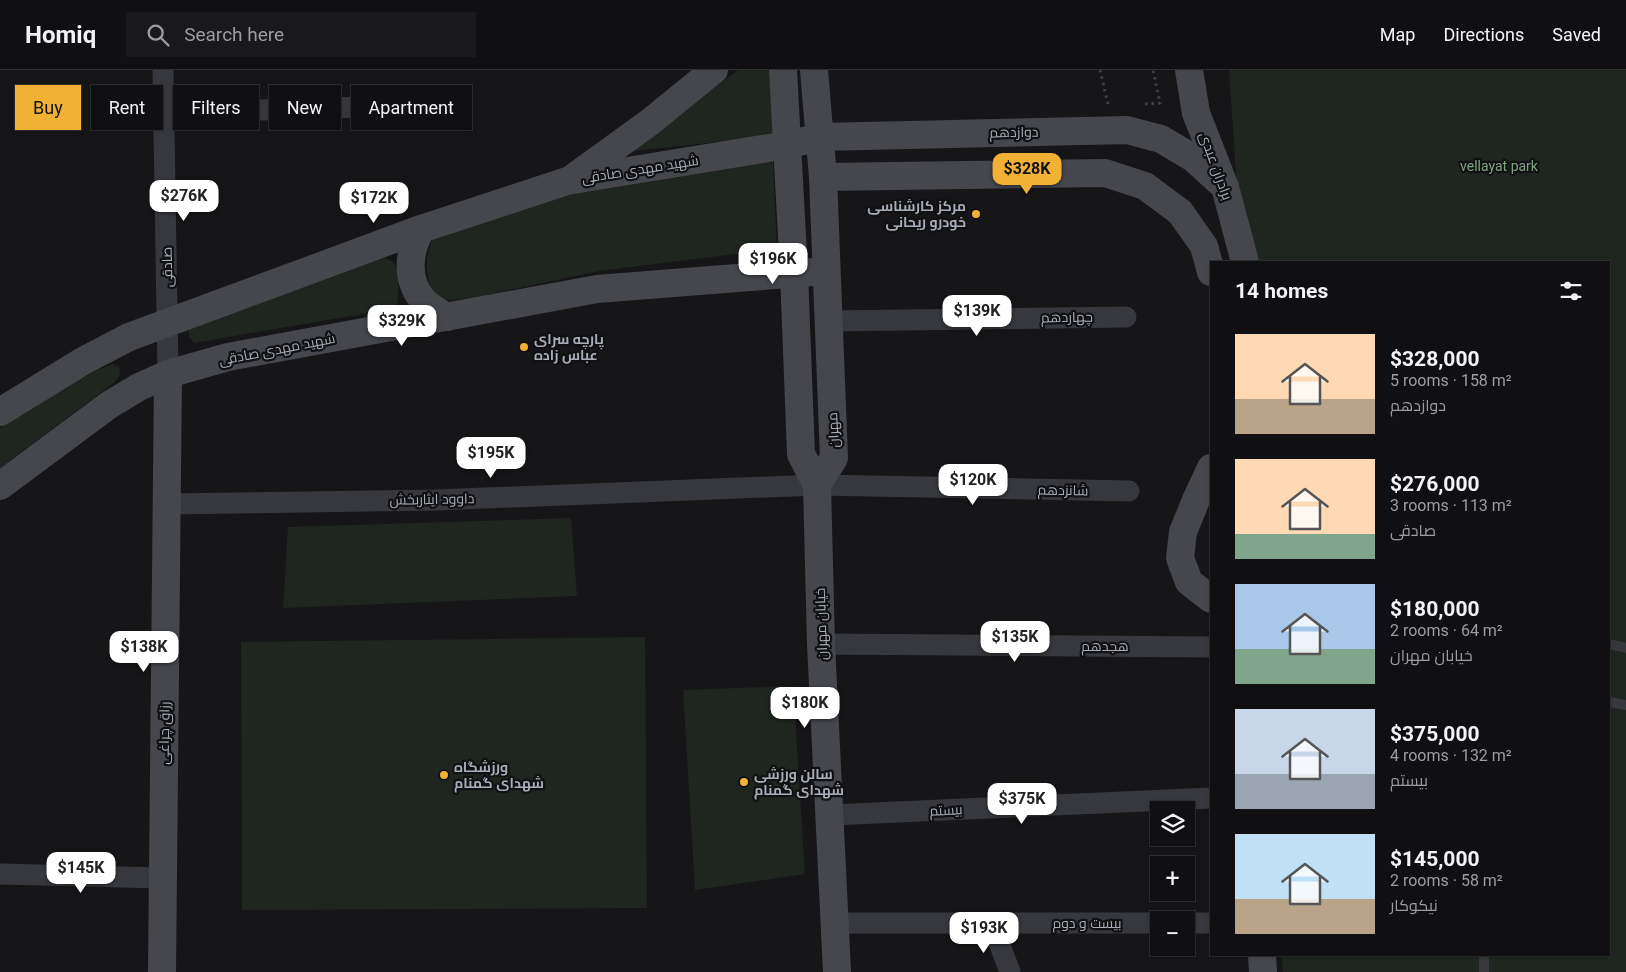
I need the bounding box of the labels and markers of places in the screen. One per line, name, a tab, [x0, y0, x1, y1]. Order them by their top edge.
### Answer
pin: $328K	[992, 152, 1062, 195]
pin: $276K	[149, 180, 219, 222]
pin: $172K	[339, 182, 409, 224]
place label: مرکز کارشناسی خودرو ریحانی	[867, 198, 966, 231]
marker: مرکز کارشناسی خودرو ریحانی	[970, 208, 982, 220]
pin: $196K	[738, 242, 808, 285]
pin: $139K	[942, 294, 1012, 337]
pin: $329K	[367, 304, 437, 347]
place label: پارچه سرای عباس زاده	[534, 331, 604, 364]
marker: پارچه سرای عباس زاده	[518, 341, 530, 353]
pin: $195K	[456, 436, 526, 479]
pin: $120K	[938, 464, 1008, 506]
pin: $135K	[980, 620, 1050, 663]
pin: $138K	[109, 630, 179, 673]
pin: $180K	[770, 686, 840, 729]
place label: ورزشگاه شهدای گمنام	[454, 759, 544, 793]
place label: سالن ورزشی شهدای گمنام	[754, 766, 844, 800]
marker: ورزشگاه شهدای گمنام	[438, 769, 450, 781]
marker: سالن ورزشی شهدای گمنام	[738, 776, 750, 788]
pin: $375K	[987, 782, 1057, 825]
pin: $145K	[46, 852, 116, 894]
pin: $193K	[949, 912, 1019, 954]

